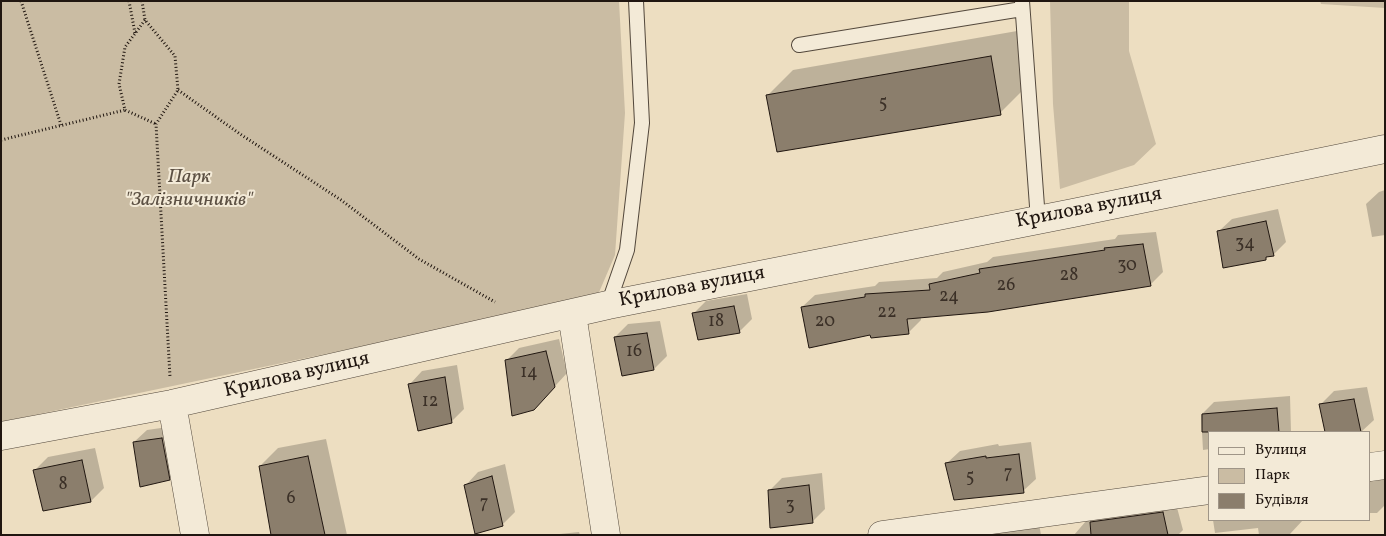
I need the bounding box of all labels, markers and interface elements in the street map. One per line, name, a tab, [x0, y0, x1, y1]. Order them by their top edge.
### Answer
house number: 5	[879, 94, 887, 116]
park label: Парк "Залізничників"	[125, 166, 253, 213]
street label: Крилова вулиця	[1014, 183, 1164, 235]
house number: 34	[1235, 234, 1255, 256]
house number: 30	[1117, 256, 1137, 278]
street label: Крилова вулиця	[617, 262, 767, 314]
house number: 28	[1060, 266, 1078, 288]
house number: 26	[997, 276, 1015, 298]
house number: 24	[939, 287, 959, 309]
house number: 22	[877, 303, 897, 325]
house number: 18	[708, 312, 724, 334]
house number: 20	[815, 312, 835, 334]
house number: 16	[626, 342, 642, 364]
street label: Крилова вулиця	[222, 348, 372, 404]
house number: 14	[520, 363, 538, 385]
house number: 12	[422, 392, 438, 414]
legend	[1208, 431, 1371, 521]
text: Вулиця	[1255, 440, 1306, 461]
house number: 7	[1004, 464, 1012, 486]
text: Парк	[1255, 465, 1290, 486]
house number: 5	[966, 468, 974, 490]
house number: 8	[58, 475, 68, 497]
house number: 6	[286, 489, 296, 511]
text: Будівля	[1255, 490, 1309, 511]
house number: 7	[480, 494, 488, 516]
house number: 3	[785, 496, 795, 518]

